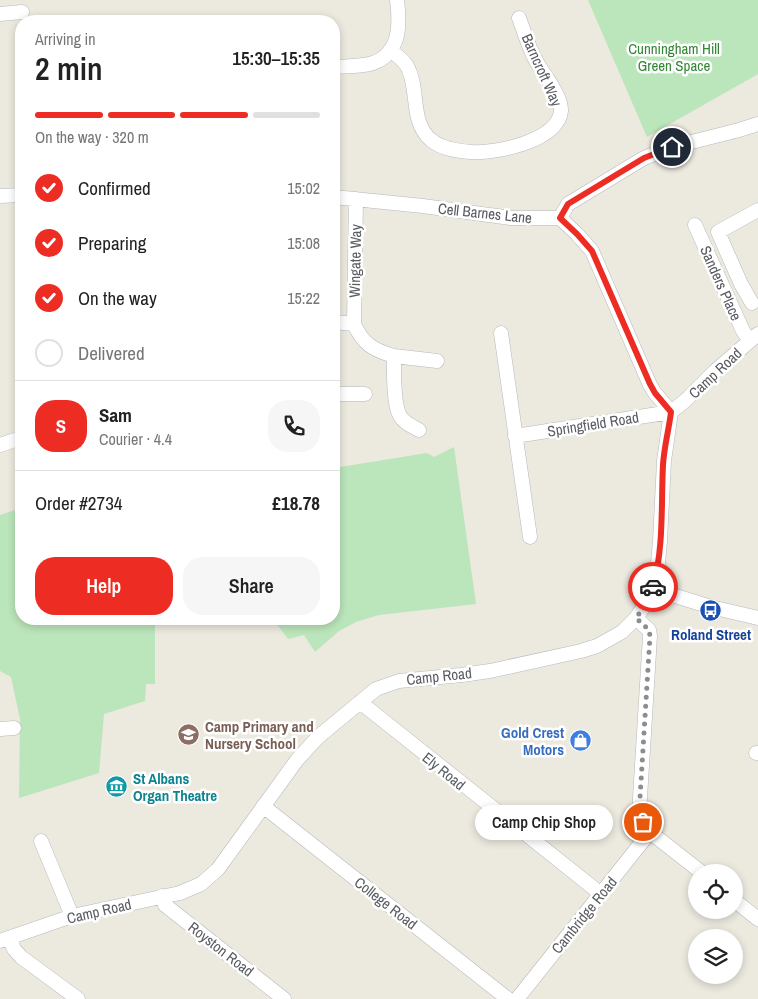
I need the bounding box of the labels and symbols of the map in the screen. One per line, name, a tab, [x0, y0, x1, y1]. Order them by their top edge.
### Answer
street label: Barncroft Way	[517, 30, 568, 110]
park label: Cunningham Hill Green Space	[628, 38, 720, 76]
pin	[651, 126, 693, 168]
street label: Cell Barnes Lane	[437, 198, 533, 228]
street label: Wingate Way	[344, 223, 366, 298]
street label: Sanders Place	[695, 242, 747, 324]
street label: Camp Road	[684, 343, 746, 403]
street label: Springfield Road	[546, 406, 640, 442]
courier	[628, 562, 678, 612]
bus stop icon: Roland Street	[699, 599, 723, 623]
place label: Roland Street	[671, 624, 751, 645]
street label: Camp Road	[405, 662, 473, 690]
place label: Camp Primary and Nursery School	[205, 716, 314, 754]
place label: Gold Crest Motors	[501, 722, 564, 760]
school or university icon: Camp Primary and Nursery School	[177, 723, 201, 747]
shop icon: Gold Crest Motors	[568, 729, 592, 753]
street label: Ely Road	[418, 747, 470, 795]
place label: St Albans Organ Theatre	[133, 768, 217, 806]
museum icon: St Albans Organ Theatre	[105, 775, 129, 799]
pin	[622, 801, 664, 843]
callout: Camp Chip Shop	[476, 804, 613, 840]
street label: College Road	[350, 872, 422, 934]
street label: Cambridge Road	[546, 872, 622, 958]
street label: Camp Road	[65, 893, 133, 929]
street label: Royston Road	[184, 917, 258, 981]

